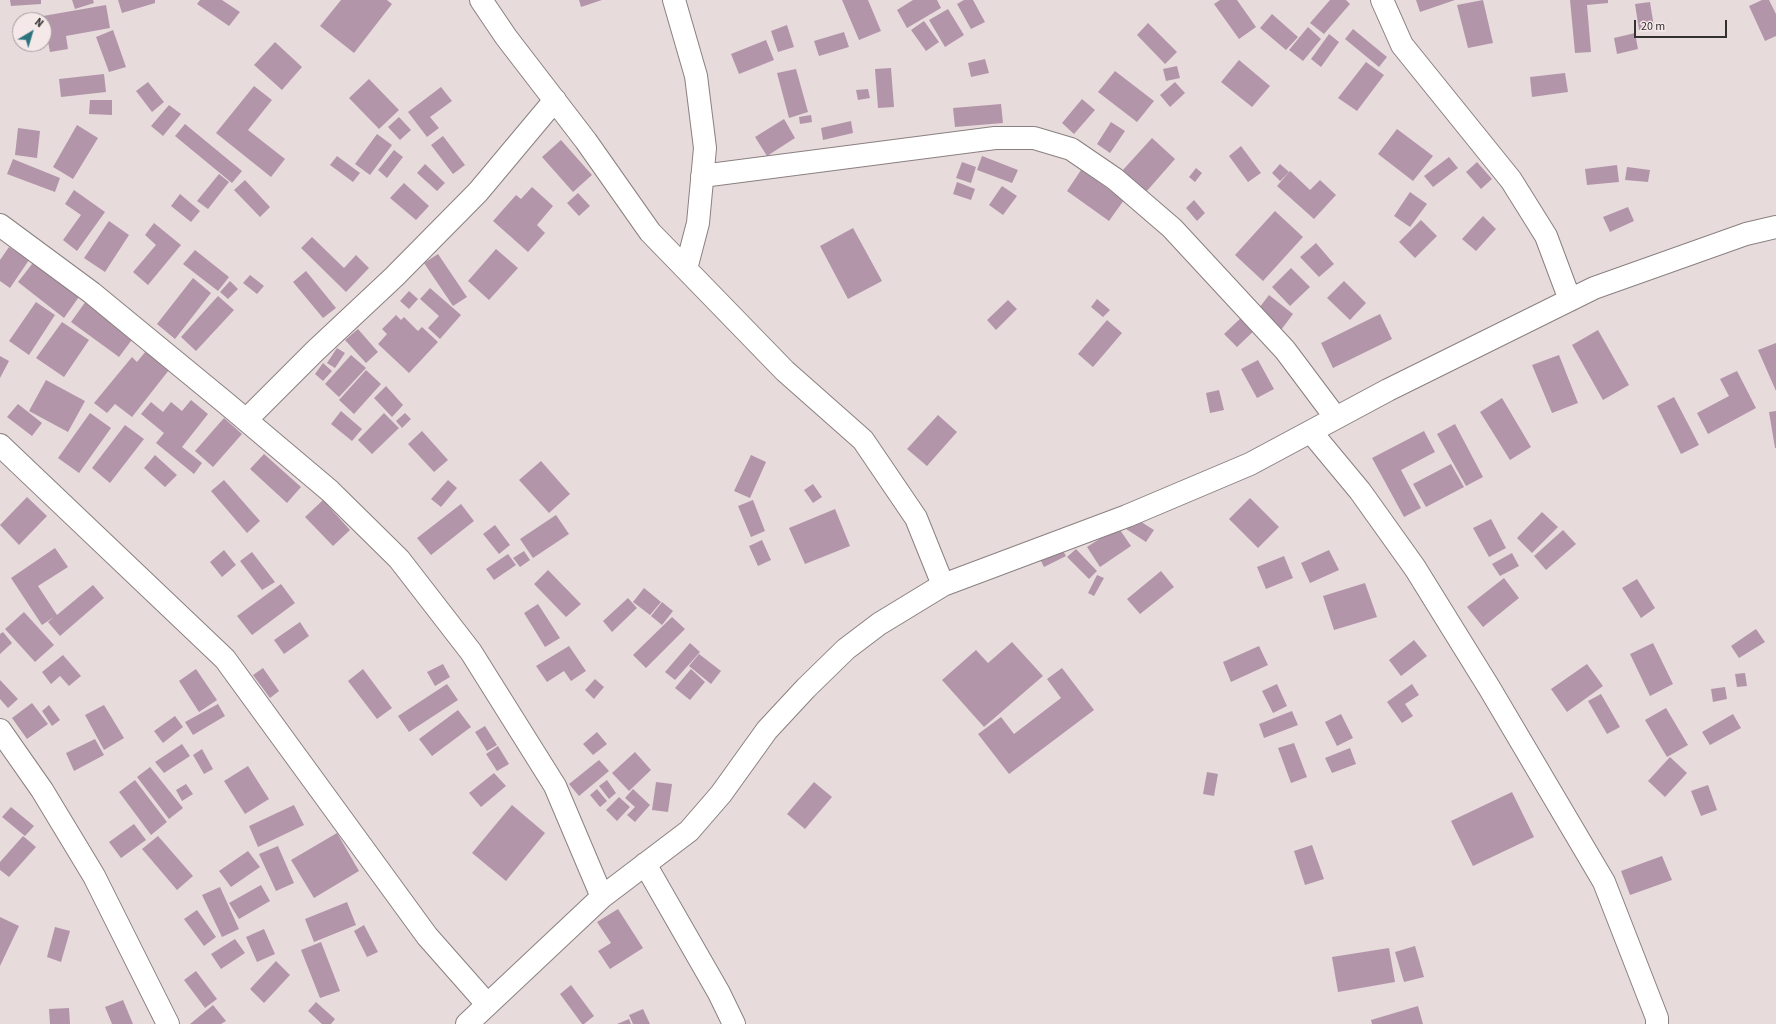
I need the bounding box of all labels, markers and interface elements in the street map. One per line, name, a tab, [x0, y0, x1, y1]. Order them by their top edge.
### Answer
north arrow	[12, 12, 52, 52]
scale bar	[1636, 12, 1729, 38]
text: N	[32, 15, 47, 31]
text: 20 m	[1641, 18, 1665, 35]

